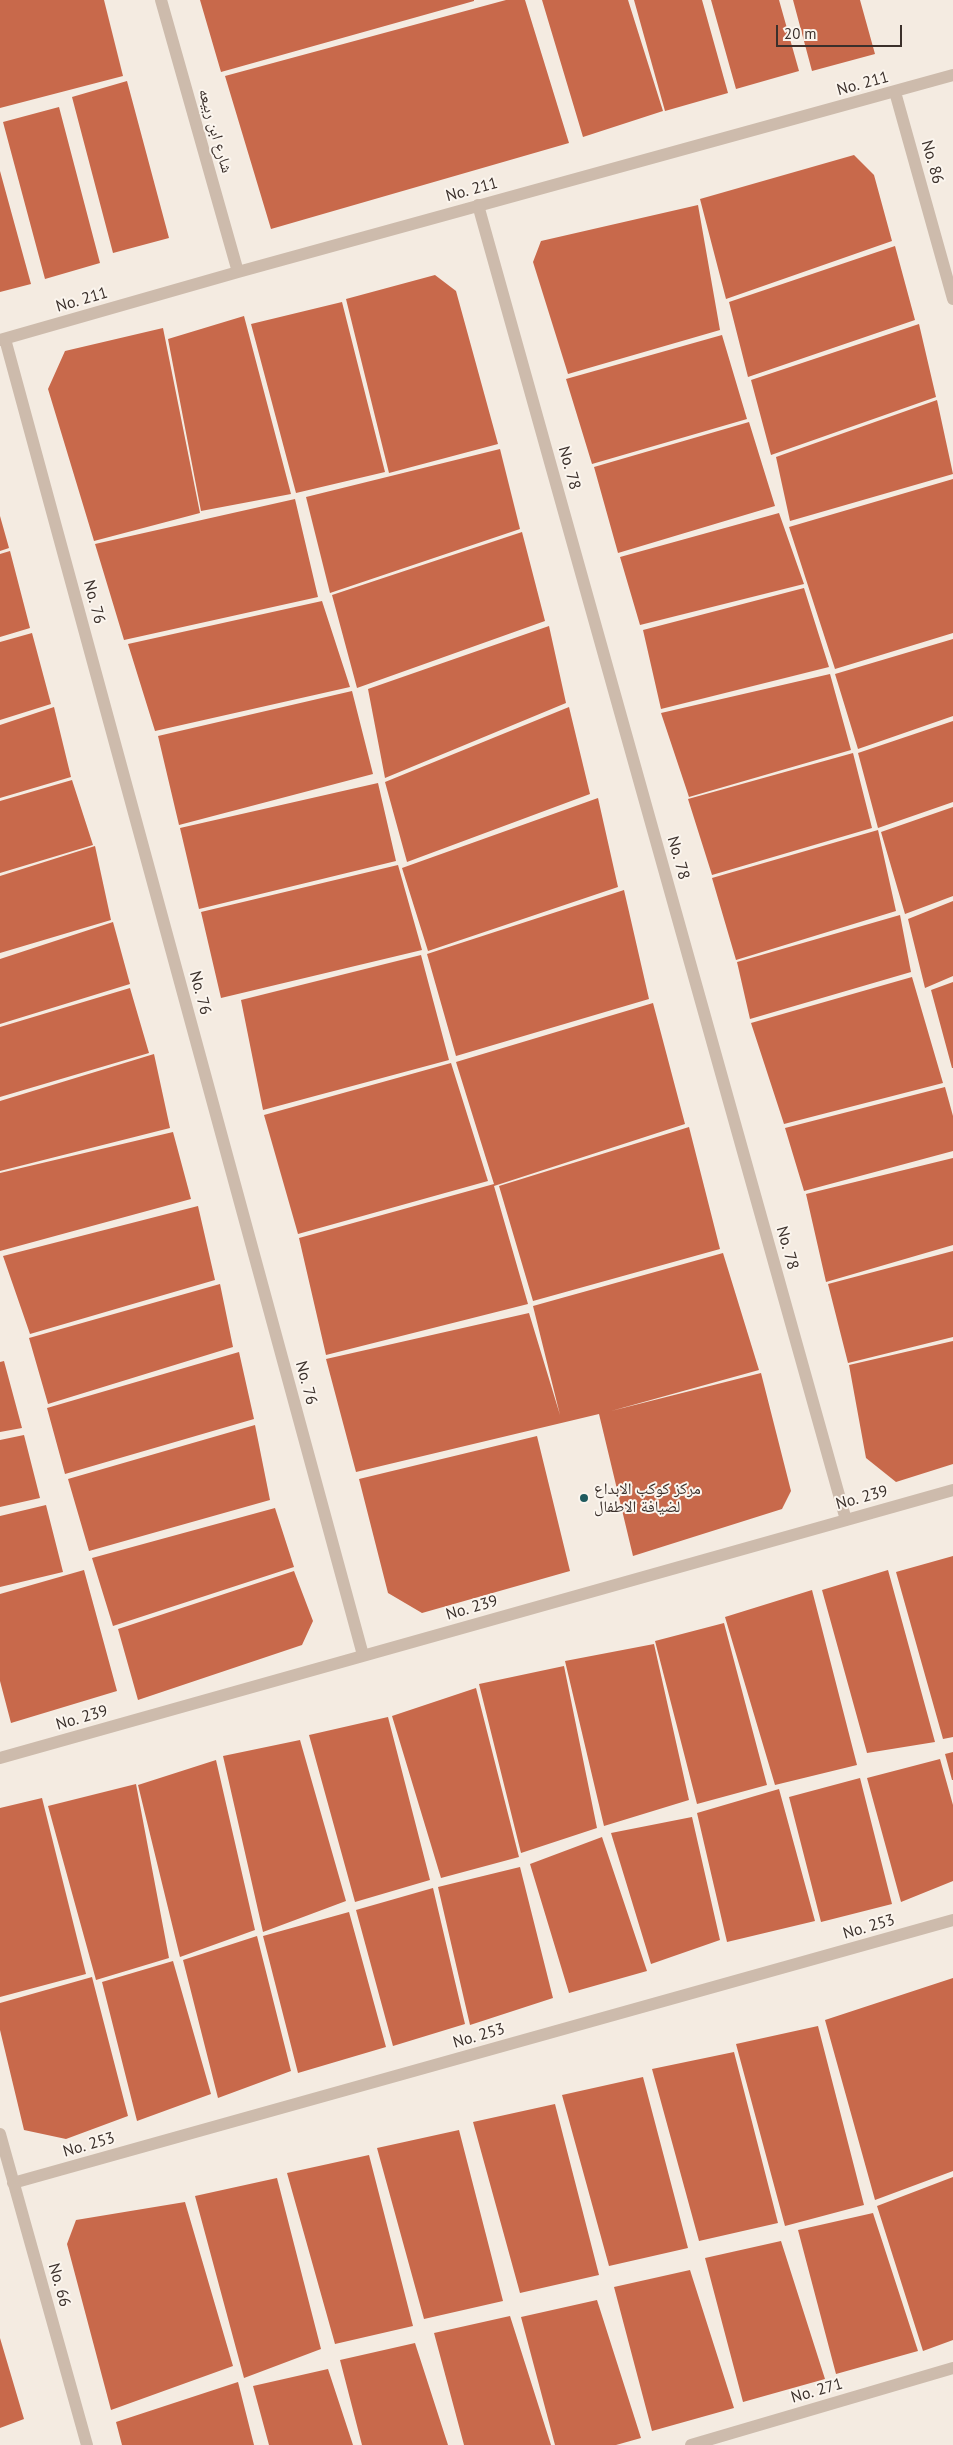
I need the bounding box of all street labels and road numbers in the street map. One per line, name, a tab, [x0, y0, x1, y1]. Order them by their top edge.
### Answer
street label: No. 211	[835, 68, 891, 100]
street label: شارع ابن ربيعه	[194, 87, 236, 175]
street label: No. 86	[917, 138, 947, 186]
street label: No. 211	[444, 174, 500, 206]
street label: No. 211	[54, 283, 110, 317]
street label: No. 78	[554, 444, 584, 492]
street label: No. 76	[79, 578, 109, 626]
street label: No. 78	[663, 834, 693, 882]
street label: No. 76	[185, 969, 215, 1017]
street label: No. 78	[772, 1224, 802, 1272]
street label: No. 76	[291, 1359, 321, 1407]
street label: No. 239	[834, 1482, 890, 1514]
street label: No. 239	[444, 1591, 500, 1625]
street label: No. 239	[54, 1701, 110, 1735]
street label: No. 253	[841, 1910, 897, 1944]
street label: No. 253	[451, 2019, 507, 2053]
street label: No. 253	[61, 2128, 117, 2162]
street label: No. 66	[44, 2261, 74, 2309]
street label: No. 271	[789, 2374, 845, 2408]

